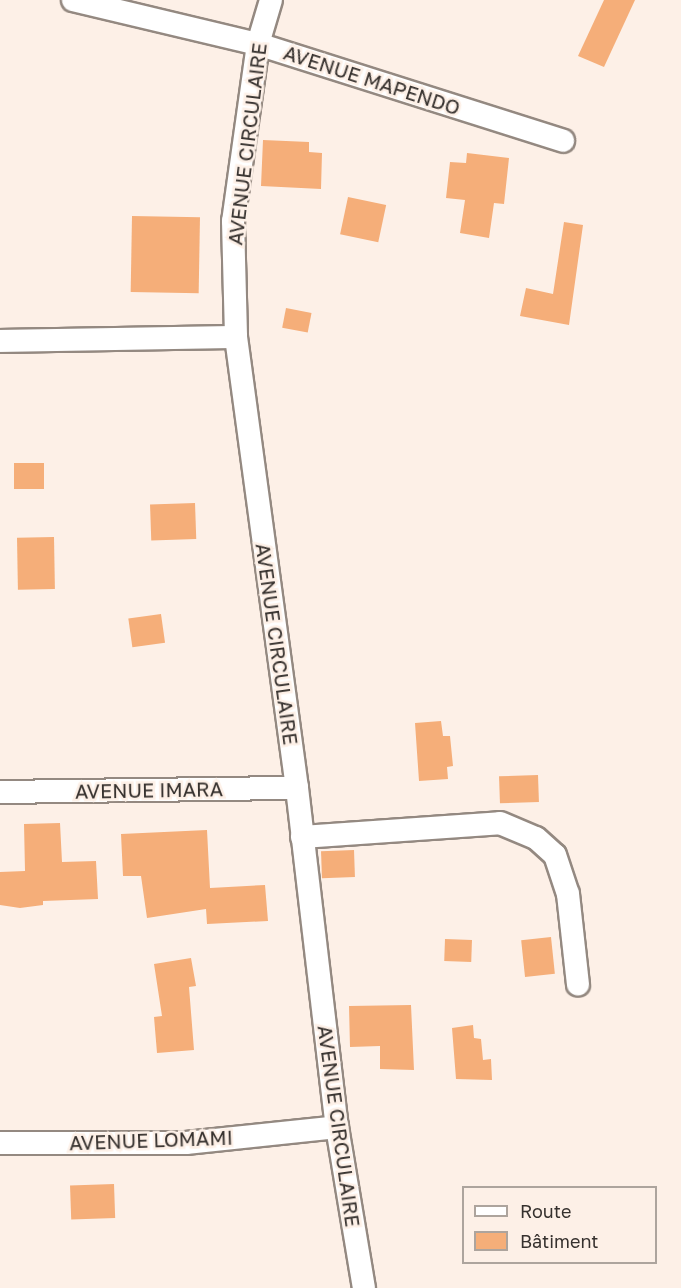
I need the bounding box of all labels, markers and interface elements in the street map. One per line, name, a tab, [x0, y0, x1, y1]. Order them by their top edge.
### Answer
street label: AVENUE MAPENDO	[281, 40, 463, 120]
street label: AVENUE CIRCULAIRE	[223, 42, 271, 246]
street label: AVENUE CIRCULAIRE	[251, 542, 303, 746]
street label: AVENUE IMARA	[75, 777, 223, 803]
street label: AVENUE CIRCULAIRE	[313, 1024, 365, 1228]
street label: AVENUE LOMAMI	[69, 1125, 233, 1155]
legend	[462, 1186, 657, 1264]
text: Route	[520, 1200, 571, 1222]
text: Bâtiment	[520, 1230, 599, 1252]

